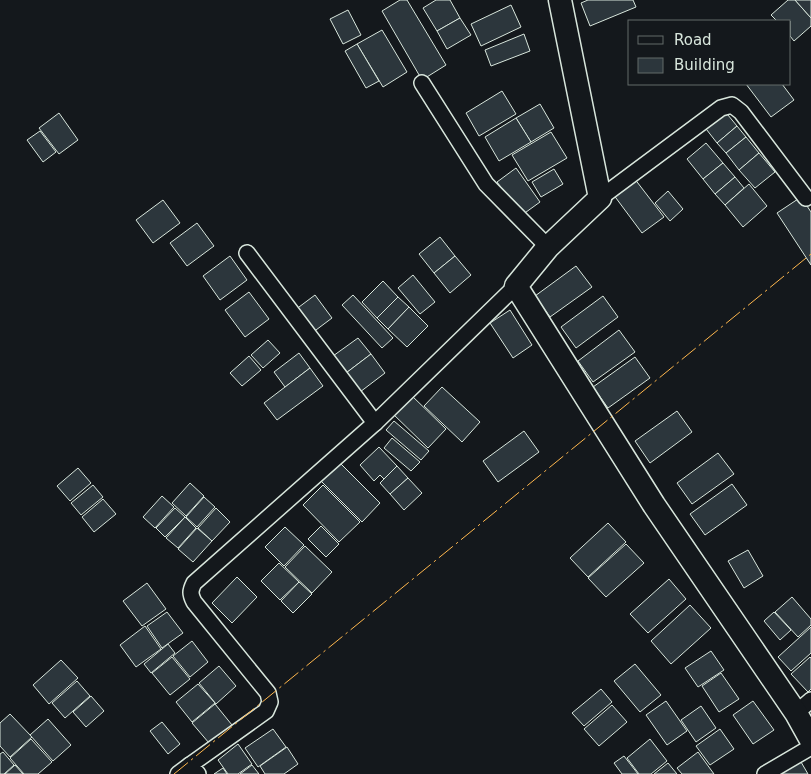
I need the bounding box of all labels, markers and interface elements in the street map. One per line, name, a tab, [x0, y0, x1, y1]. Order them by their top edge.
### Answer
legend	[628, 20, 791, 85]
text: Road	[674, 31, 712, 49]
text: Building	[674, 56, 735, 74]

